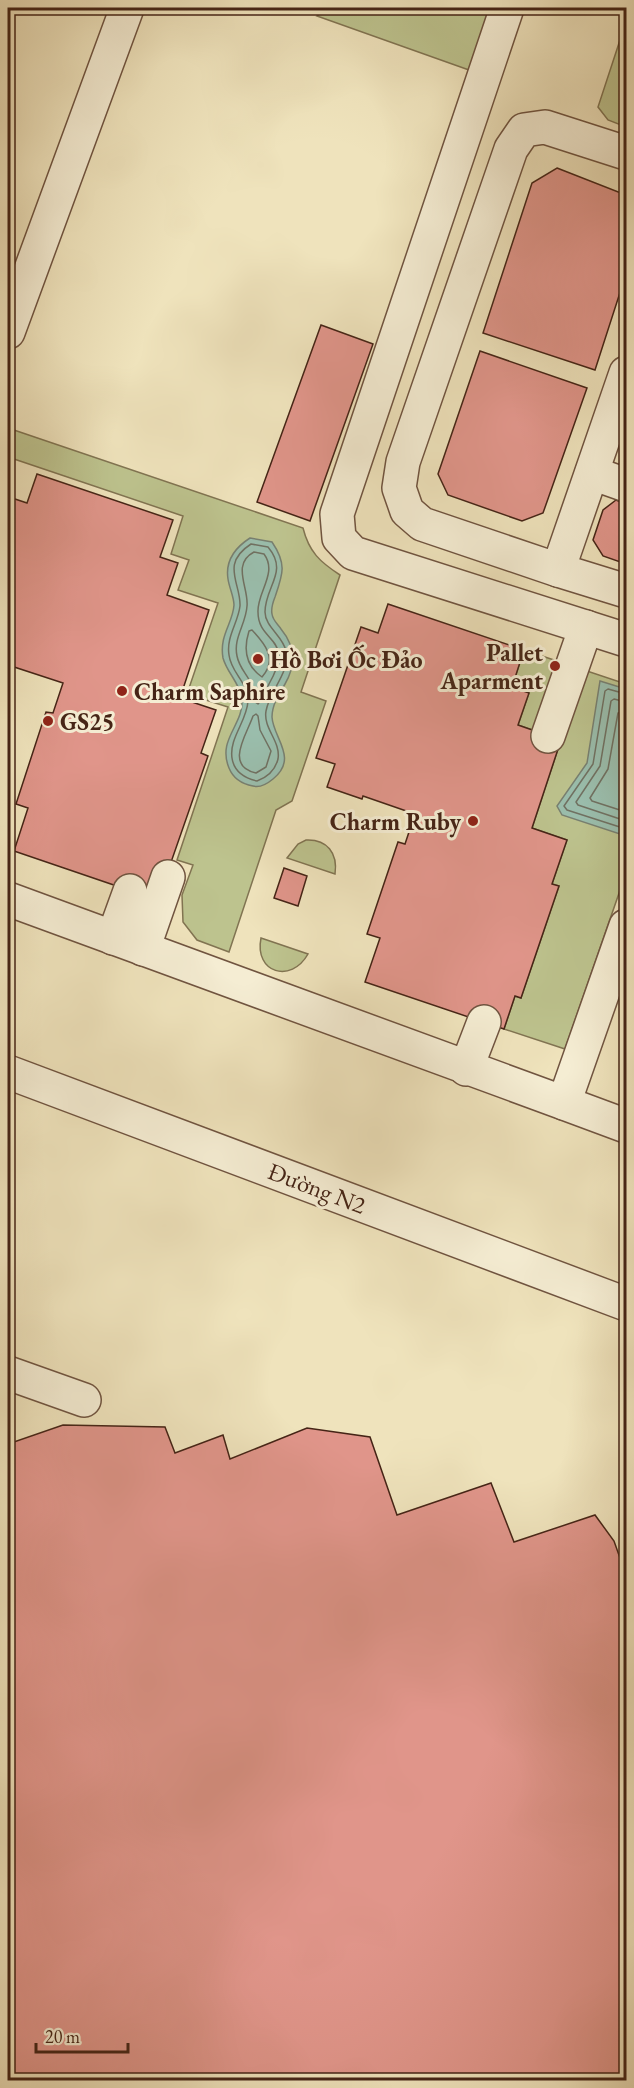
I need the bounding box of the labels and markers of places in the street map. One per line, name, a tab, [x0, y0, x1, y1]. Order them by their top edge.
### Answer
place label: Pallet Aparment	[440, 637, 543, 696]
place label: Hồ Bơi Ốc Đảo	[270, 644, 423, 675]
marker: Hồ Bơi Ốc Đảo	[251, 652, 265, 666]
marker: Pallet Aparment	[548, 659, 562, 673]
place label: Charm Saphire	[134, 676, 285, 707]
marker: Charm Saphire	[115, 684, 129, 698]
place label: GS25	[60, 706, 115, 737]
marker: GS25	[41, 714, 55, 728]
place label: Charm Ruby	[330, 806, 461, 838]
marker: Charm Ruby	[466, 814, 480, 828]

